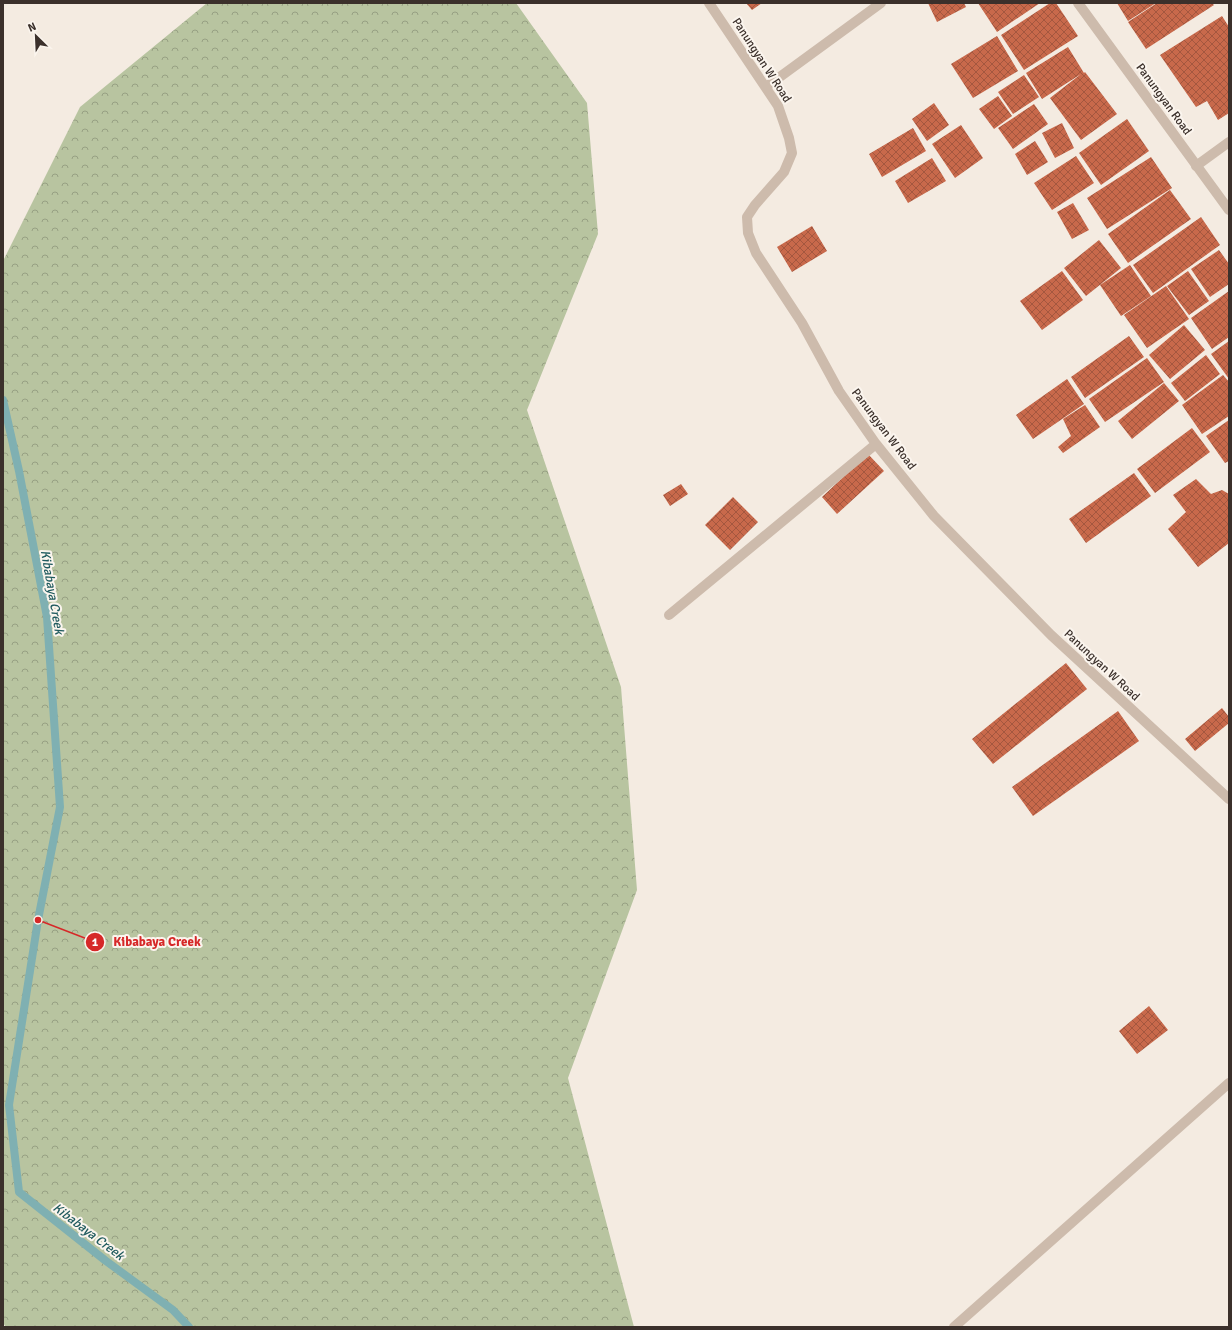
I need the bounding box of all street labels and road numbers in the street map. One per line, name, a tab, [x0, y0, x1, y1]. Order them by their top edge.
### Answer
street label: Panungyan W Road	[729, 15, 795, 105]
street label: Panungyan Road	[1133, 60, 1195, 138]
street label: Panungyan W Road	[848, 386, 919, 473]
street label: Panungyan W Road	[1061, 626, 1143, 704]

